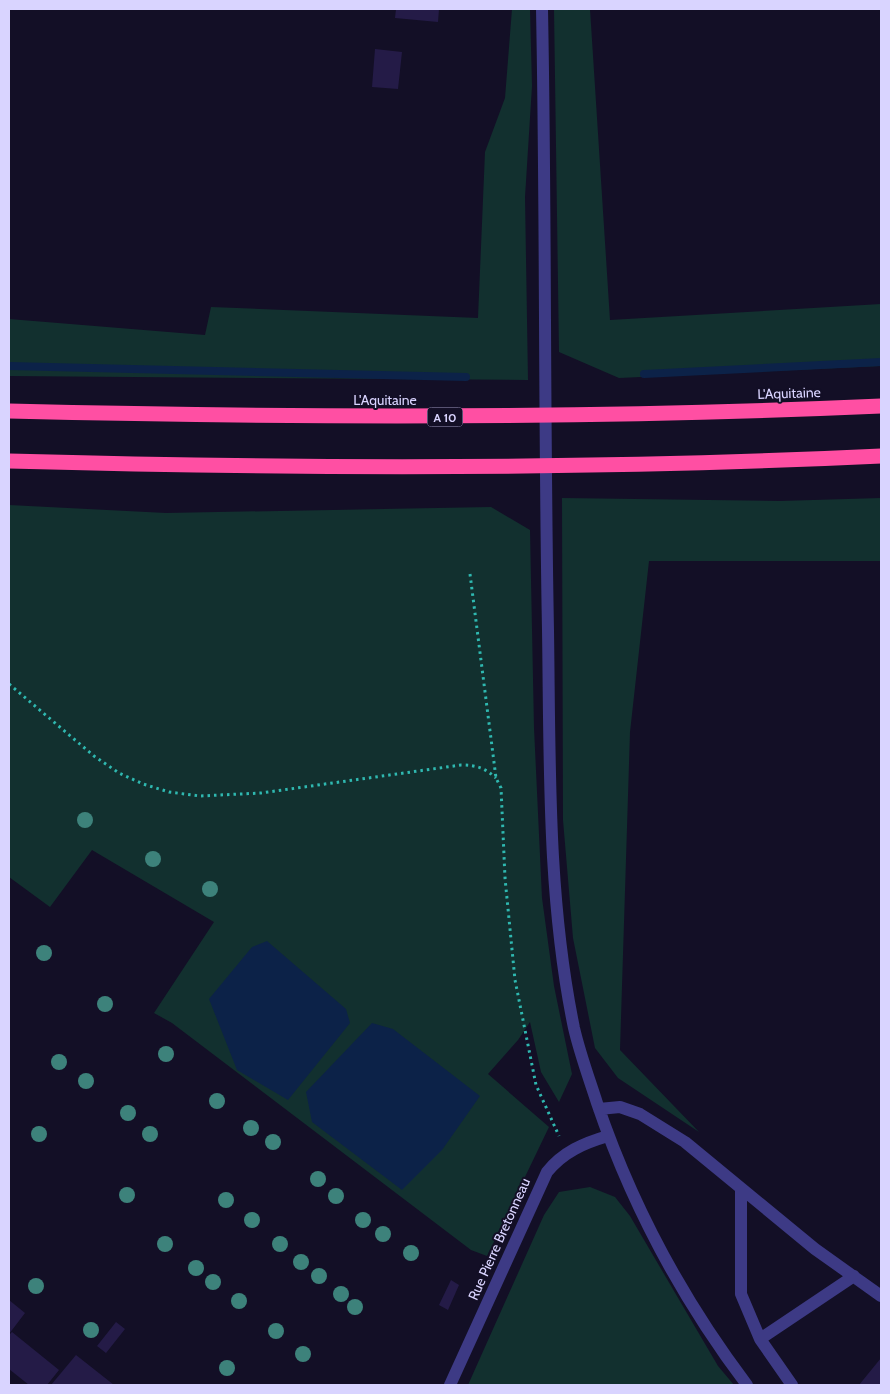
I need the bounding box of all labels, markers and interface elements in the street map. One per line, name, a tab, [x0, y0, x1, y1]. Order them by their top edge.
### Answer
street label: L'Aquitaine	[757, 383, 821, 403]
street label: L'Aquitaine	[353, 391, 417, 409]
road number: A 10	[428, 408, 462, 427]
street label: Rue Pierre Bretonneau	[464, 1175, 534, 1303]

